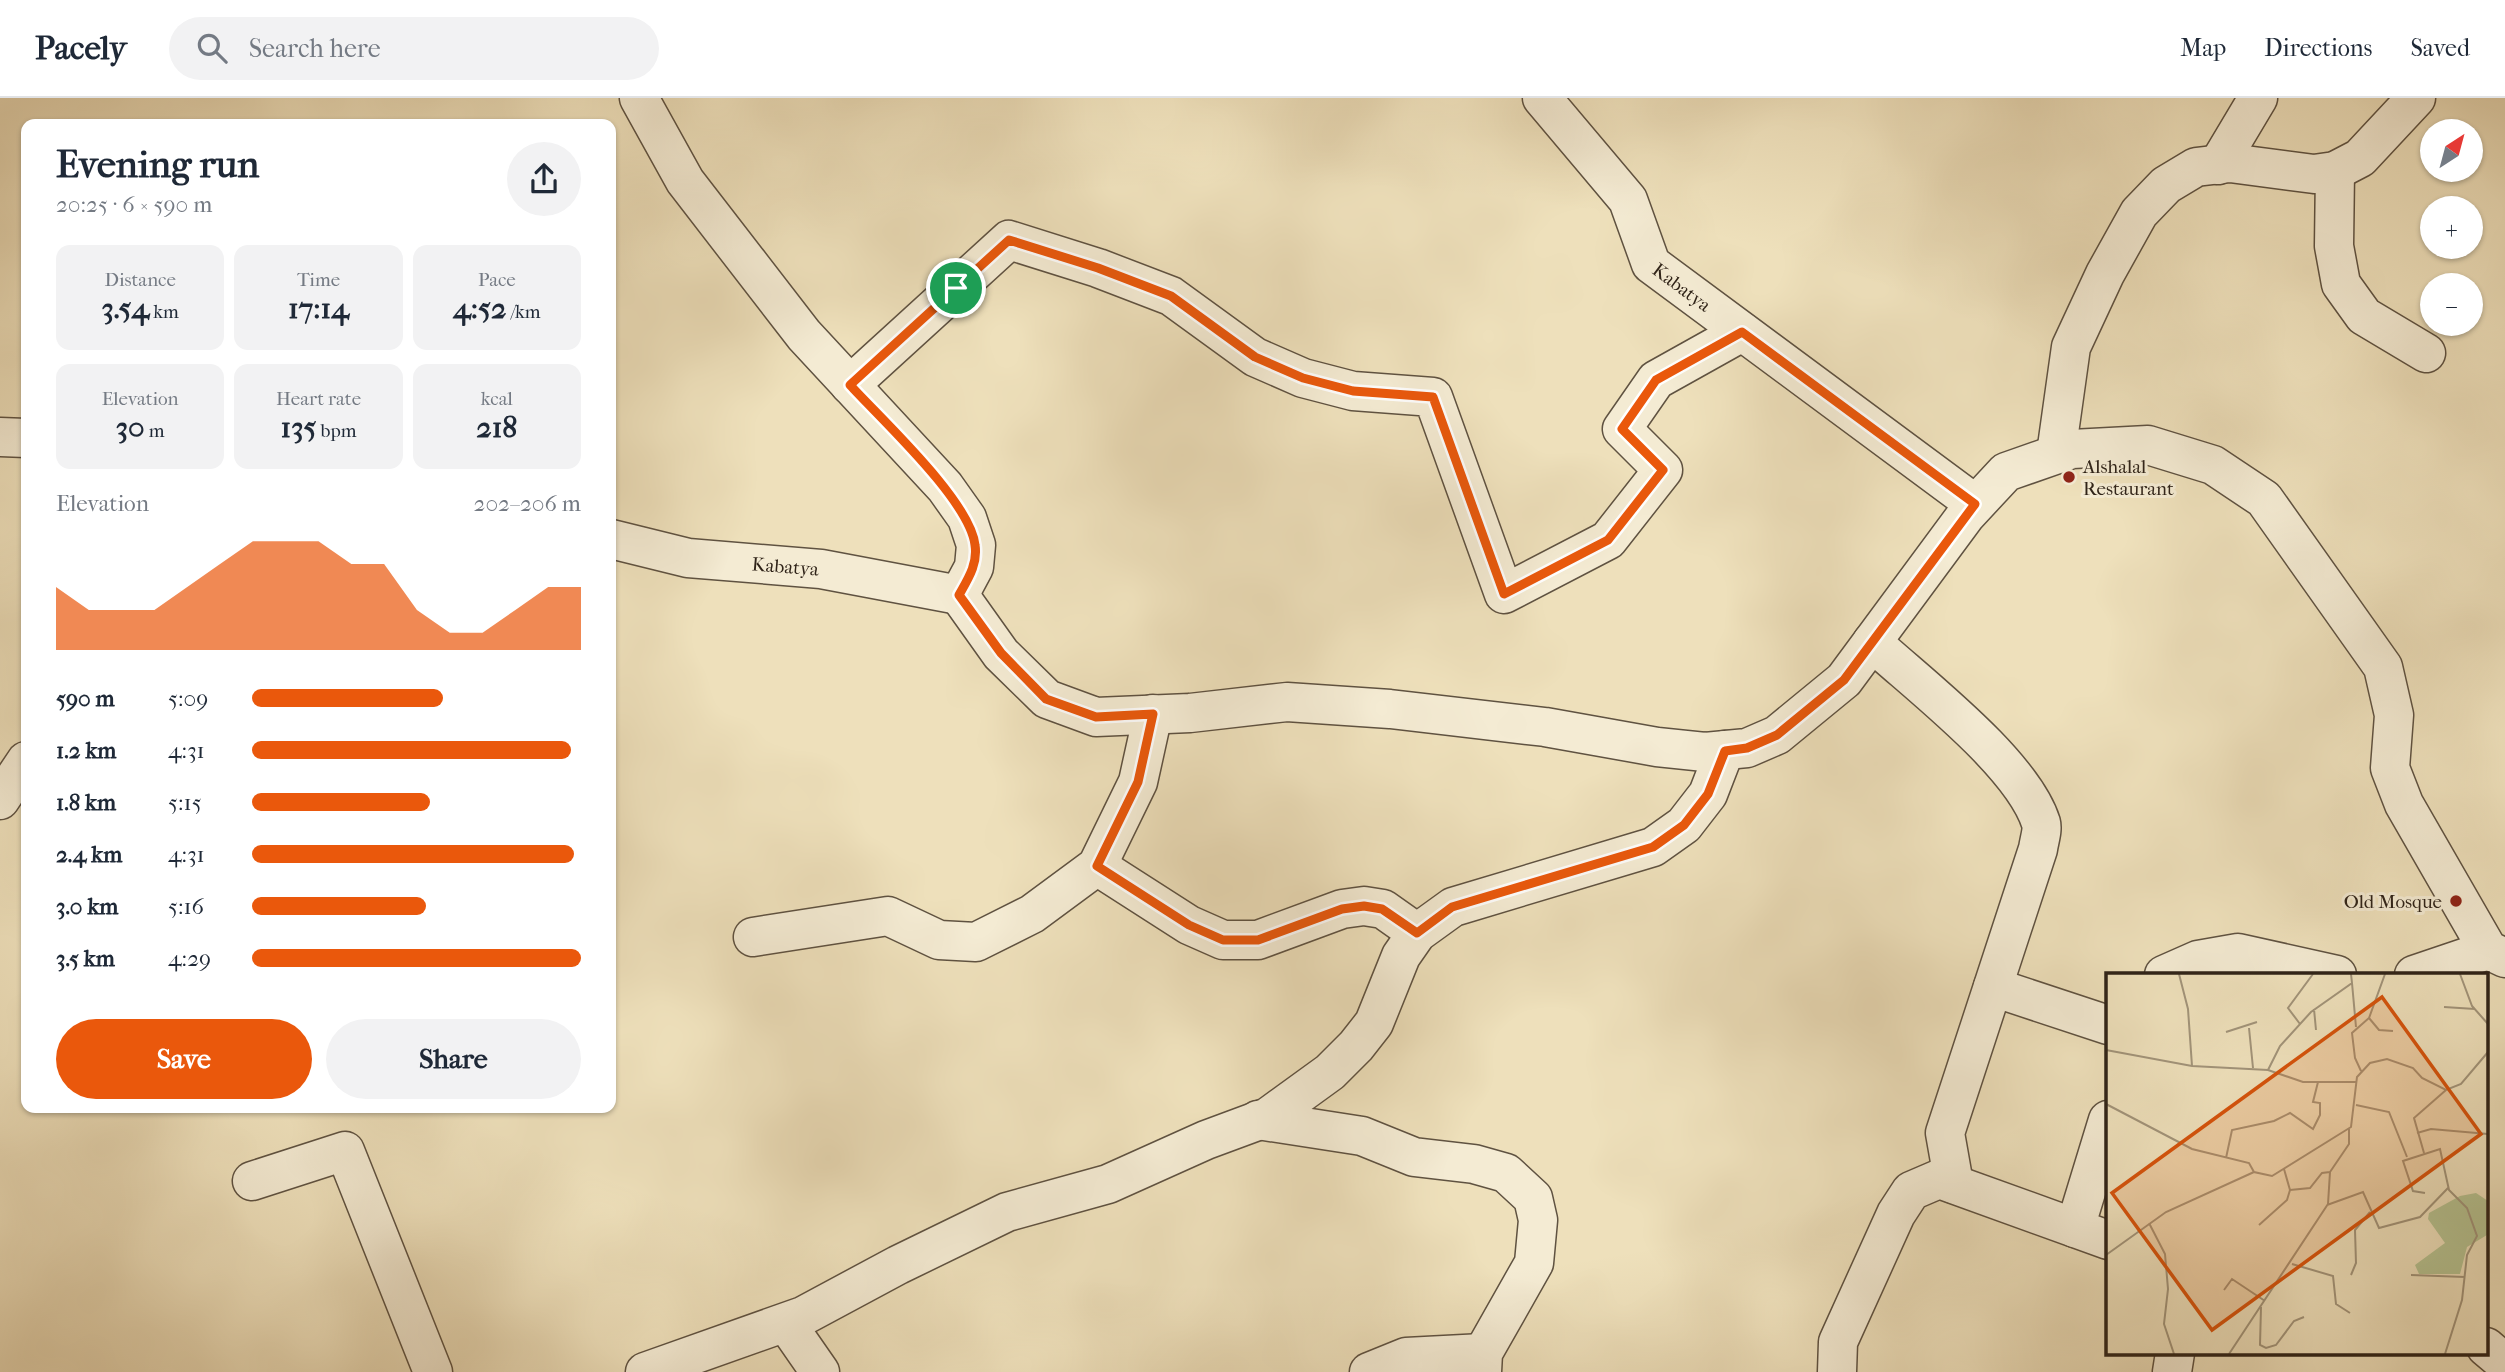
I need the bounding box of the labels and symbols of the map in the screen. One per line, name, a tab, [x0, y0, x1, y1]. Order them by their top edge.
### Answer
north arrow	[2420, 119, 2483, 182]
pin	[926, 258, 986, 318]
street label: Kabatya	[1648, 259, 1715, 317]
place label: Alshalal Restaurant	[2082, 456, 2174, 500]
marker: Alshalal Restaurant	[2061, 469, 2077, 485]
street label: Kabatya	[751, 553, 820, 581]
place label: Old Mosque	[2344, 891, 2442, 913]
marker: Old Mosque	[2448, 893, 2464, 909]
inset map	[2106, 973, 2488, 1354]

